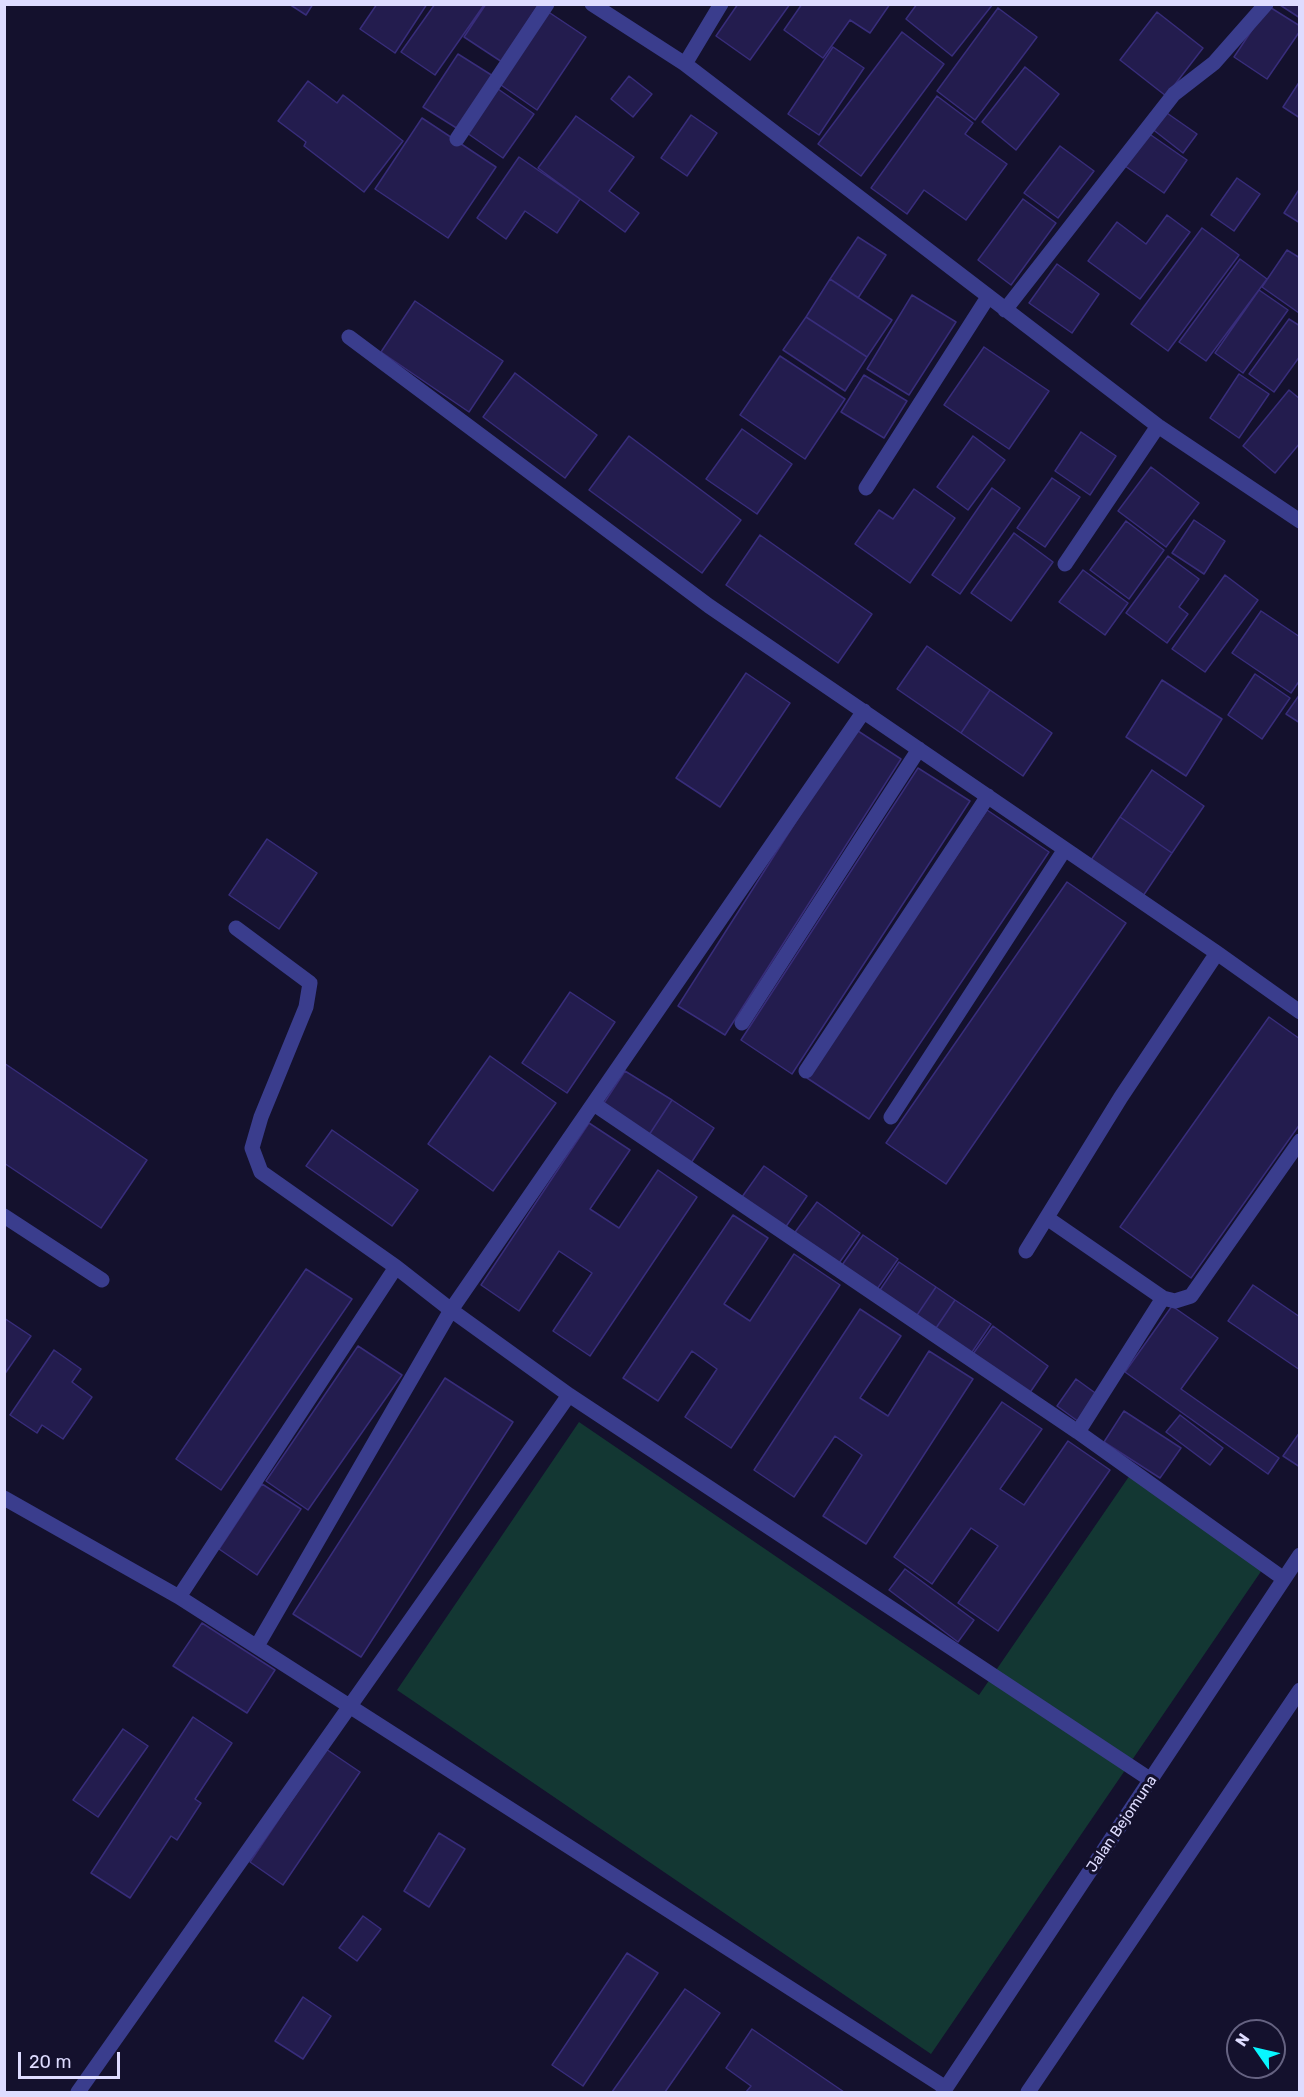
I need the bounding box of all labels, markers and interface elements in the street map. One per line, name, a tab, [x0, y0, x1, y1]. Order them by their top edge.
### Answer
street label: Jalan Bejomuna	[1083, 1772, 1161, 1876]
north arrow	[1226, 2019, 1286, 2079]
text: N	[1231, 2030, 1253, 2050]
scale bar	[21, 2040, 123, 2078]
text: 20 m	[29, 2051, 71, 2073]

